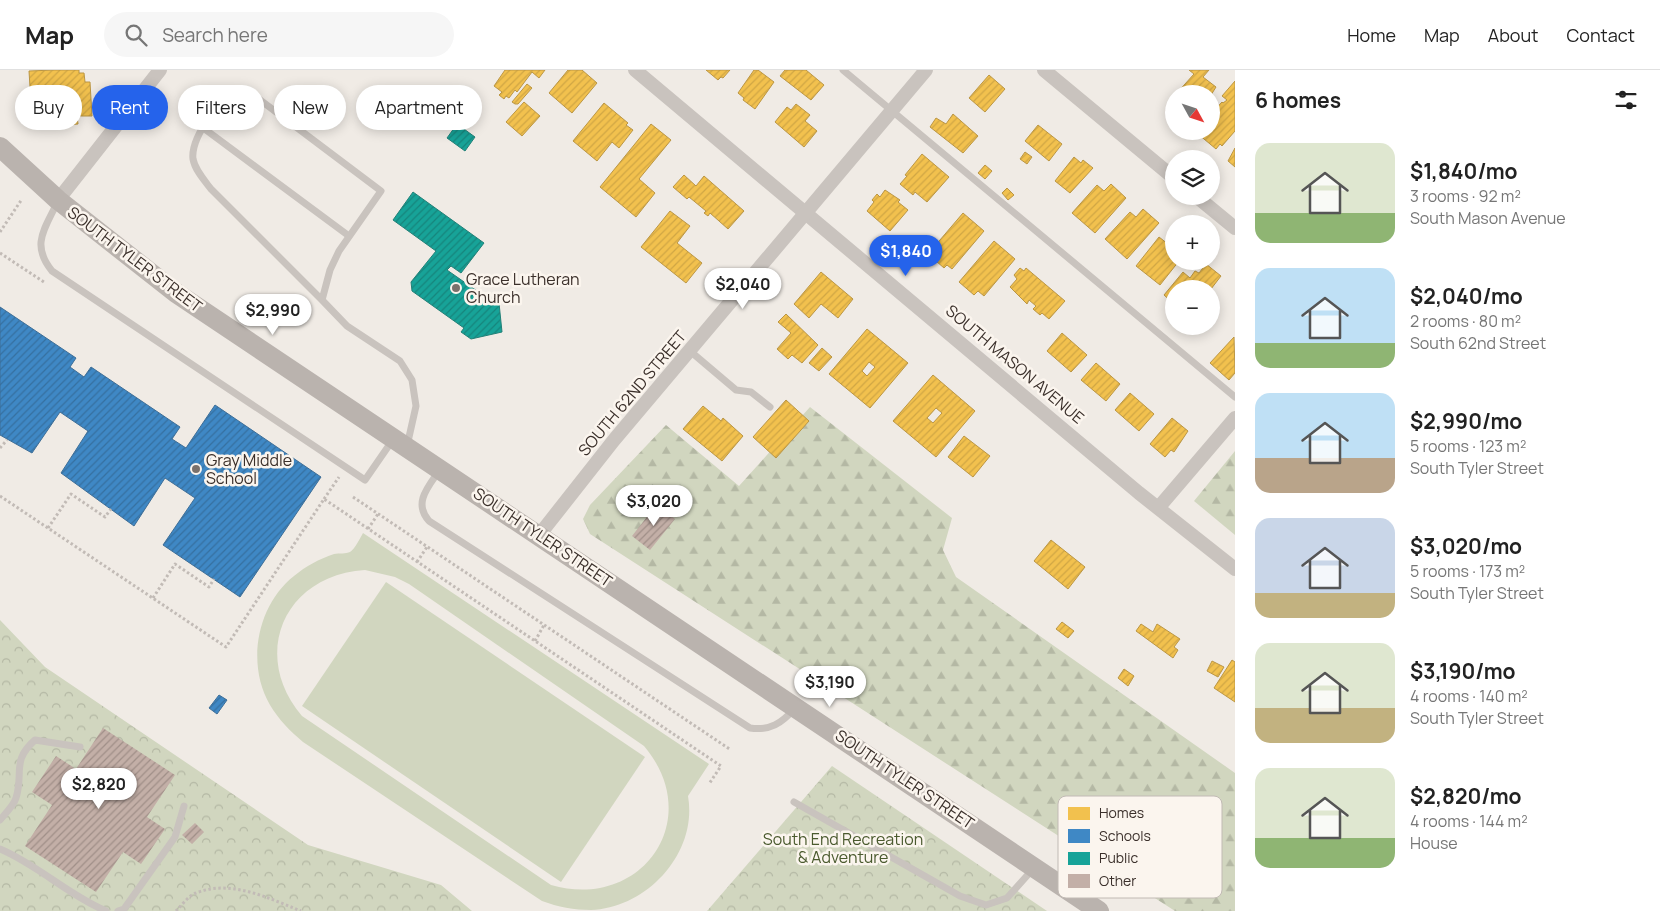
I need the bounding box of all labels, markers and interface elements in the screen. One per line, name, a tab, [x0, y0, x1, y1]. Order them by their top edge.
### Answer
search box	[104, 12, 454, 57]
text: Map	[25, 18, 74, 51]
icon: search	[122, 21, 150, 49]
text: Search here	[162, 22, 268, 48]
text: Home	[1347, 23, 1396, 47]
text: Map	[1424, 23, 1460, 47]
text: About	[1488, 23, 1538, 47]
text: Contact	[1566, 23, 1635, 47]
chip: Buy	[15, 85, 82, 130]
chip: Rent	[92, 85, 168, 130]
chip: Filters	[178, 85, 264, 130]
chip: New	[274, 85, 346, 130]
chip: Apartment	[356, 85, 482, 130]
north arrow	[1165, 85, 1220, 140]
map controls	[1165, 85, 1220, 335]
text: 6 homes	[1255, 86, 1341, 114]
icon: filters	[1612, 86, 1640, 114]
button: layers	[1165, 150, 1220, 205]
text: $1,840/mo	[1410, 157, 1518, 185]
icon: home	[1295, 163, 1355, 223]
text: 3 rooms · 92 m²	[1410, 185, 1521, 207]
street label: SOUTH TYLER STREET	[63, 201, 207, 317]
text: South Mason Avenue	[1410, 207, 1566, 229]
button: +	[1165, 215, 1220, 270]
pin: $1,840	[865, 234, 947, 277]
text: $1,840	[880, 240, 932, 262]
place label: Grace Lutheran Church	[466, 268, 580, 308]
pin: $2,040	[702, 268, 784, 310]
text: $2,040	[715, 273, 771, 295]
button: −	[1165, 280, 1220, 335]
marker: Grace Lutheran Church	[450, 282, 462, 294]
text: $2,040/mo	[1410, 282, 1523, 310]
icon: home	[1295, 288, 1355, 348]
pin: $2,990	[232, 294, 314, 336]
text: $2,990	[246, 299, 300, 321]
street label: SOUTH MASON AVENUE	[941, 300, 1089, 428]
text: 2 rooms · 80 m²	[1410, 310, 1521, 332]
street label: SOUTH 62ND STREET	[573, 325, 691, 460]
text: South 62nd Street	[1410, 332, 1546, 354]
text: $2,990/mo	[1410, 407, 1522, 435]
icon: home	[1295, 413, 1355, 473]
text: 5 rooms · 123 m²	[1410, 435, 1526, 457]
place label: Gray Middle School	[206, 449, 292, 489]
text: South Tyler Street	[1410, 457, 1544, 479]
marker: Gray Middle School	[190, 463, 202, 475]
street label: SOUTH TYLER STREET	[469, 482, 617, 592]
pin: $3,020	[613, 484, 695, 527]
text: $3,020	[627, 490, 681, 512]
text: $3,020/mo	[1410, 532, 1522, 560]
icon: home	[1295, 538, 1355, 598]
text: 5 rooms · 173 m²	[1410, 560, 1525, 582]
text: South Tyler Street	[1410, 582, 1544, 604]
text: $3,190/mo	[1410, 657, 1515, 685]
icon: home	[1295, 663, 1355, 723]
pin: $3,190	[789, 666, 871, 708]
text: $3,190	[805, 671, 855, 693]
text: 4 rooms · 140 m²	[1410, 685, 1528, 707]
text: South Tyler Street	[1410, 707, 1544, 729]
street label: SOUTH TYLER STREET	[831, 724, 979, 834]
pin: $2,820	[58, 768, 140, 810]
text: $2,820	[72, 773, 126, 795]
text: $2,820/mo	[1410, 782, 1521, 810]
icon: home	[1295, 788, 1355, 848]
legend	[1058, 796, 1222, 898]
text: Homes	[1099, 803, 1144, 822]
text: 4 rooms · 144 m²	[1410, 810, 1528, 832]
text: Schools	[1099, 826, 1151, 845]
park label: South End Recreation & Adventure	[763, 828, 923, 868]
text: House	[1410, 832, 1458, 854]
text: Public	[1099, 848, 1139, 867]
text: Other	[1099, 871, 1136, 890]

